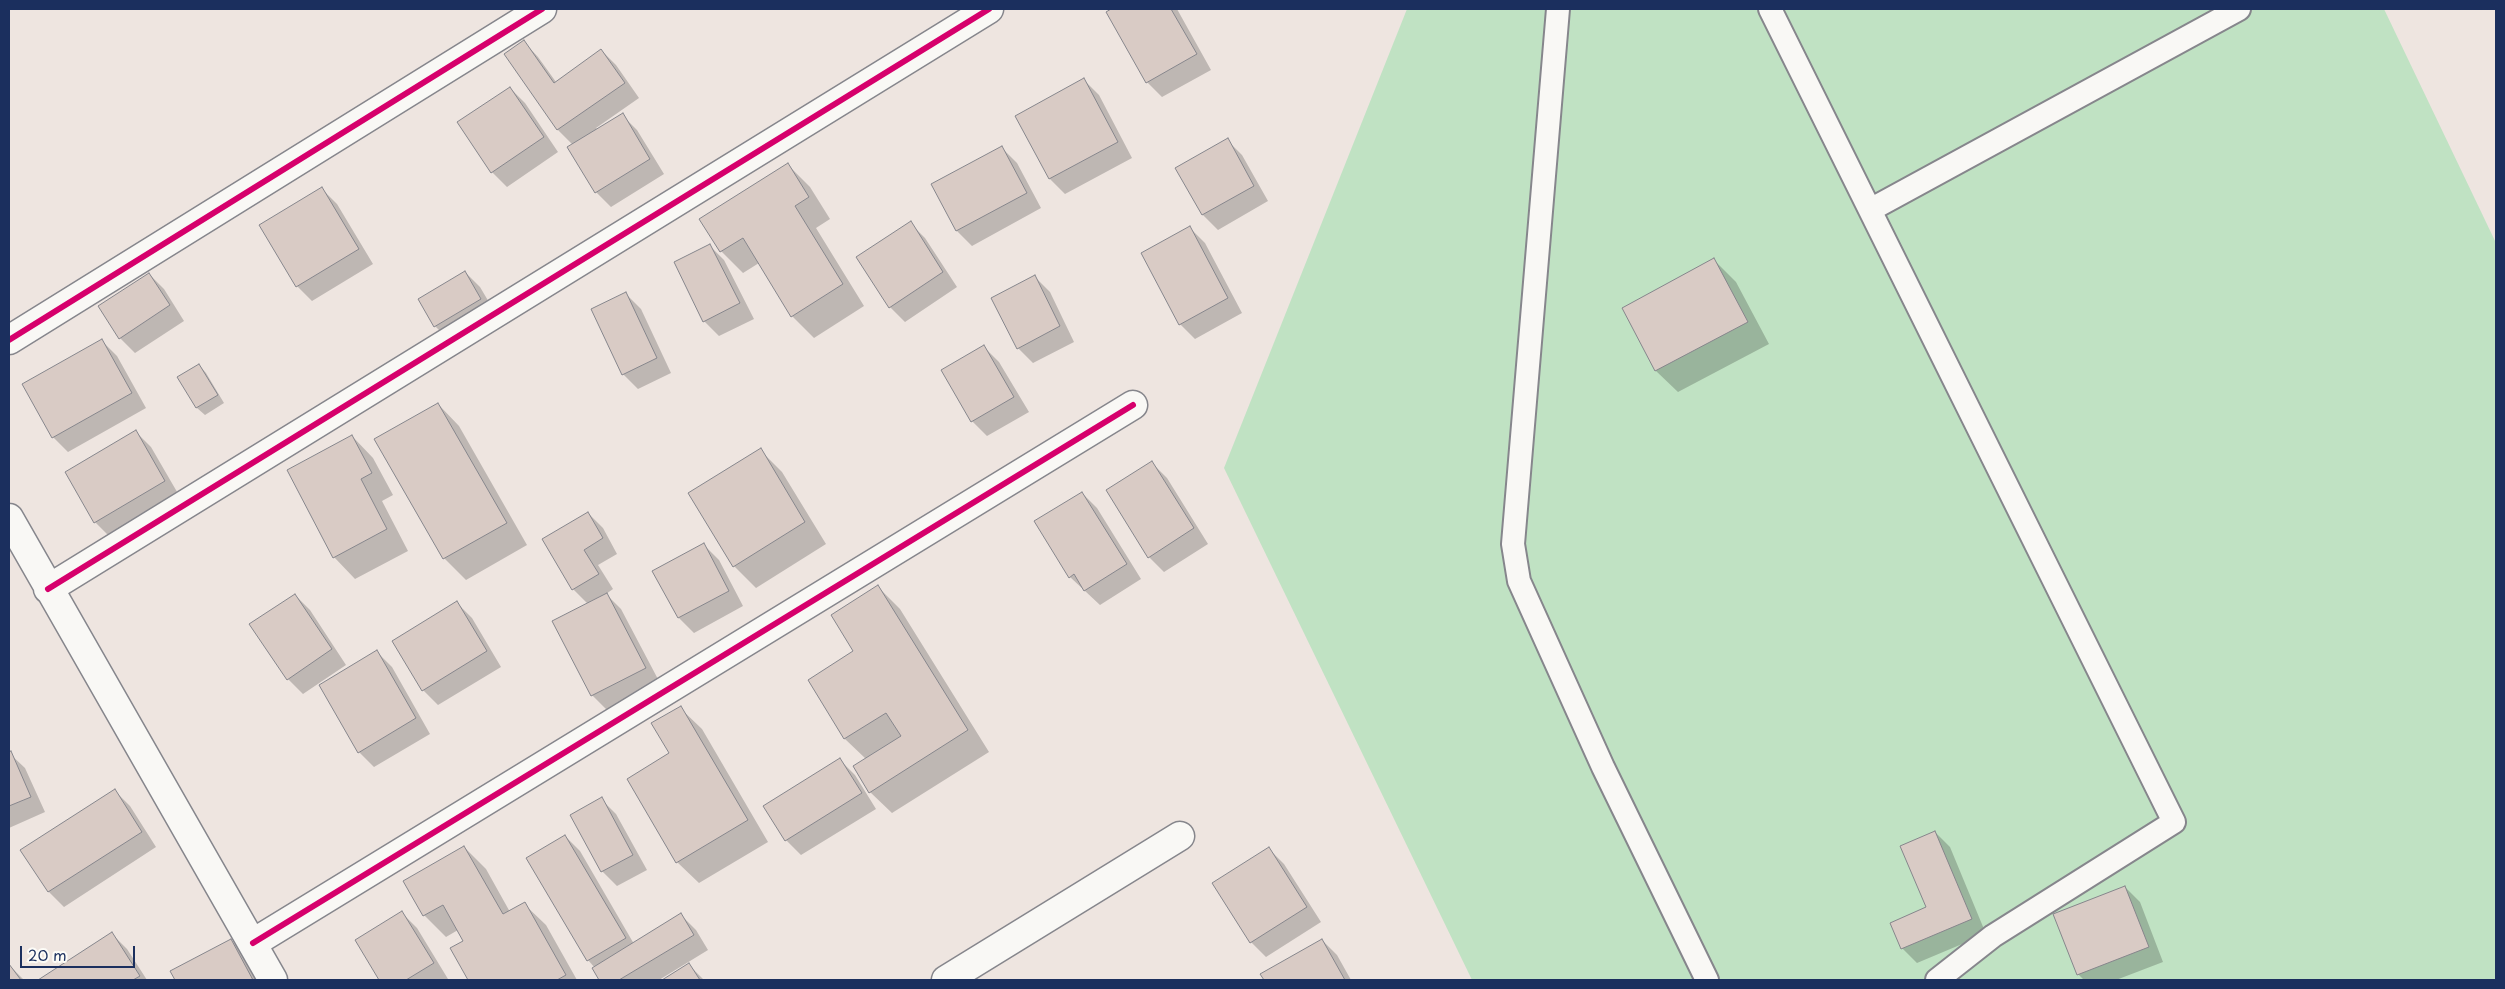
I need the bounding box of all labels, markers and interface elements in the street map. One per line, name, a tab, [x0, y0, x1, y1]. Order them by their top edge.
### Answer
scale bar	[22, 936, 138, 968]
text: 20 m	[28, 943, 67, 966]

